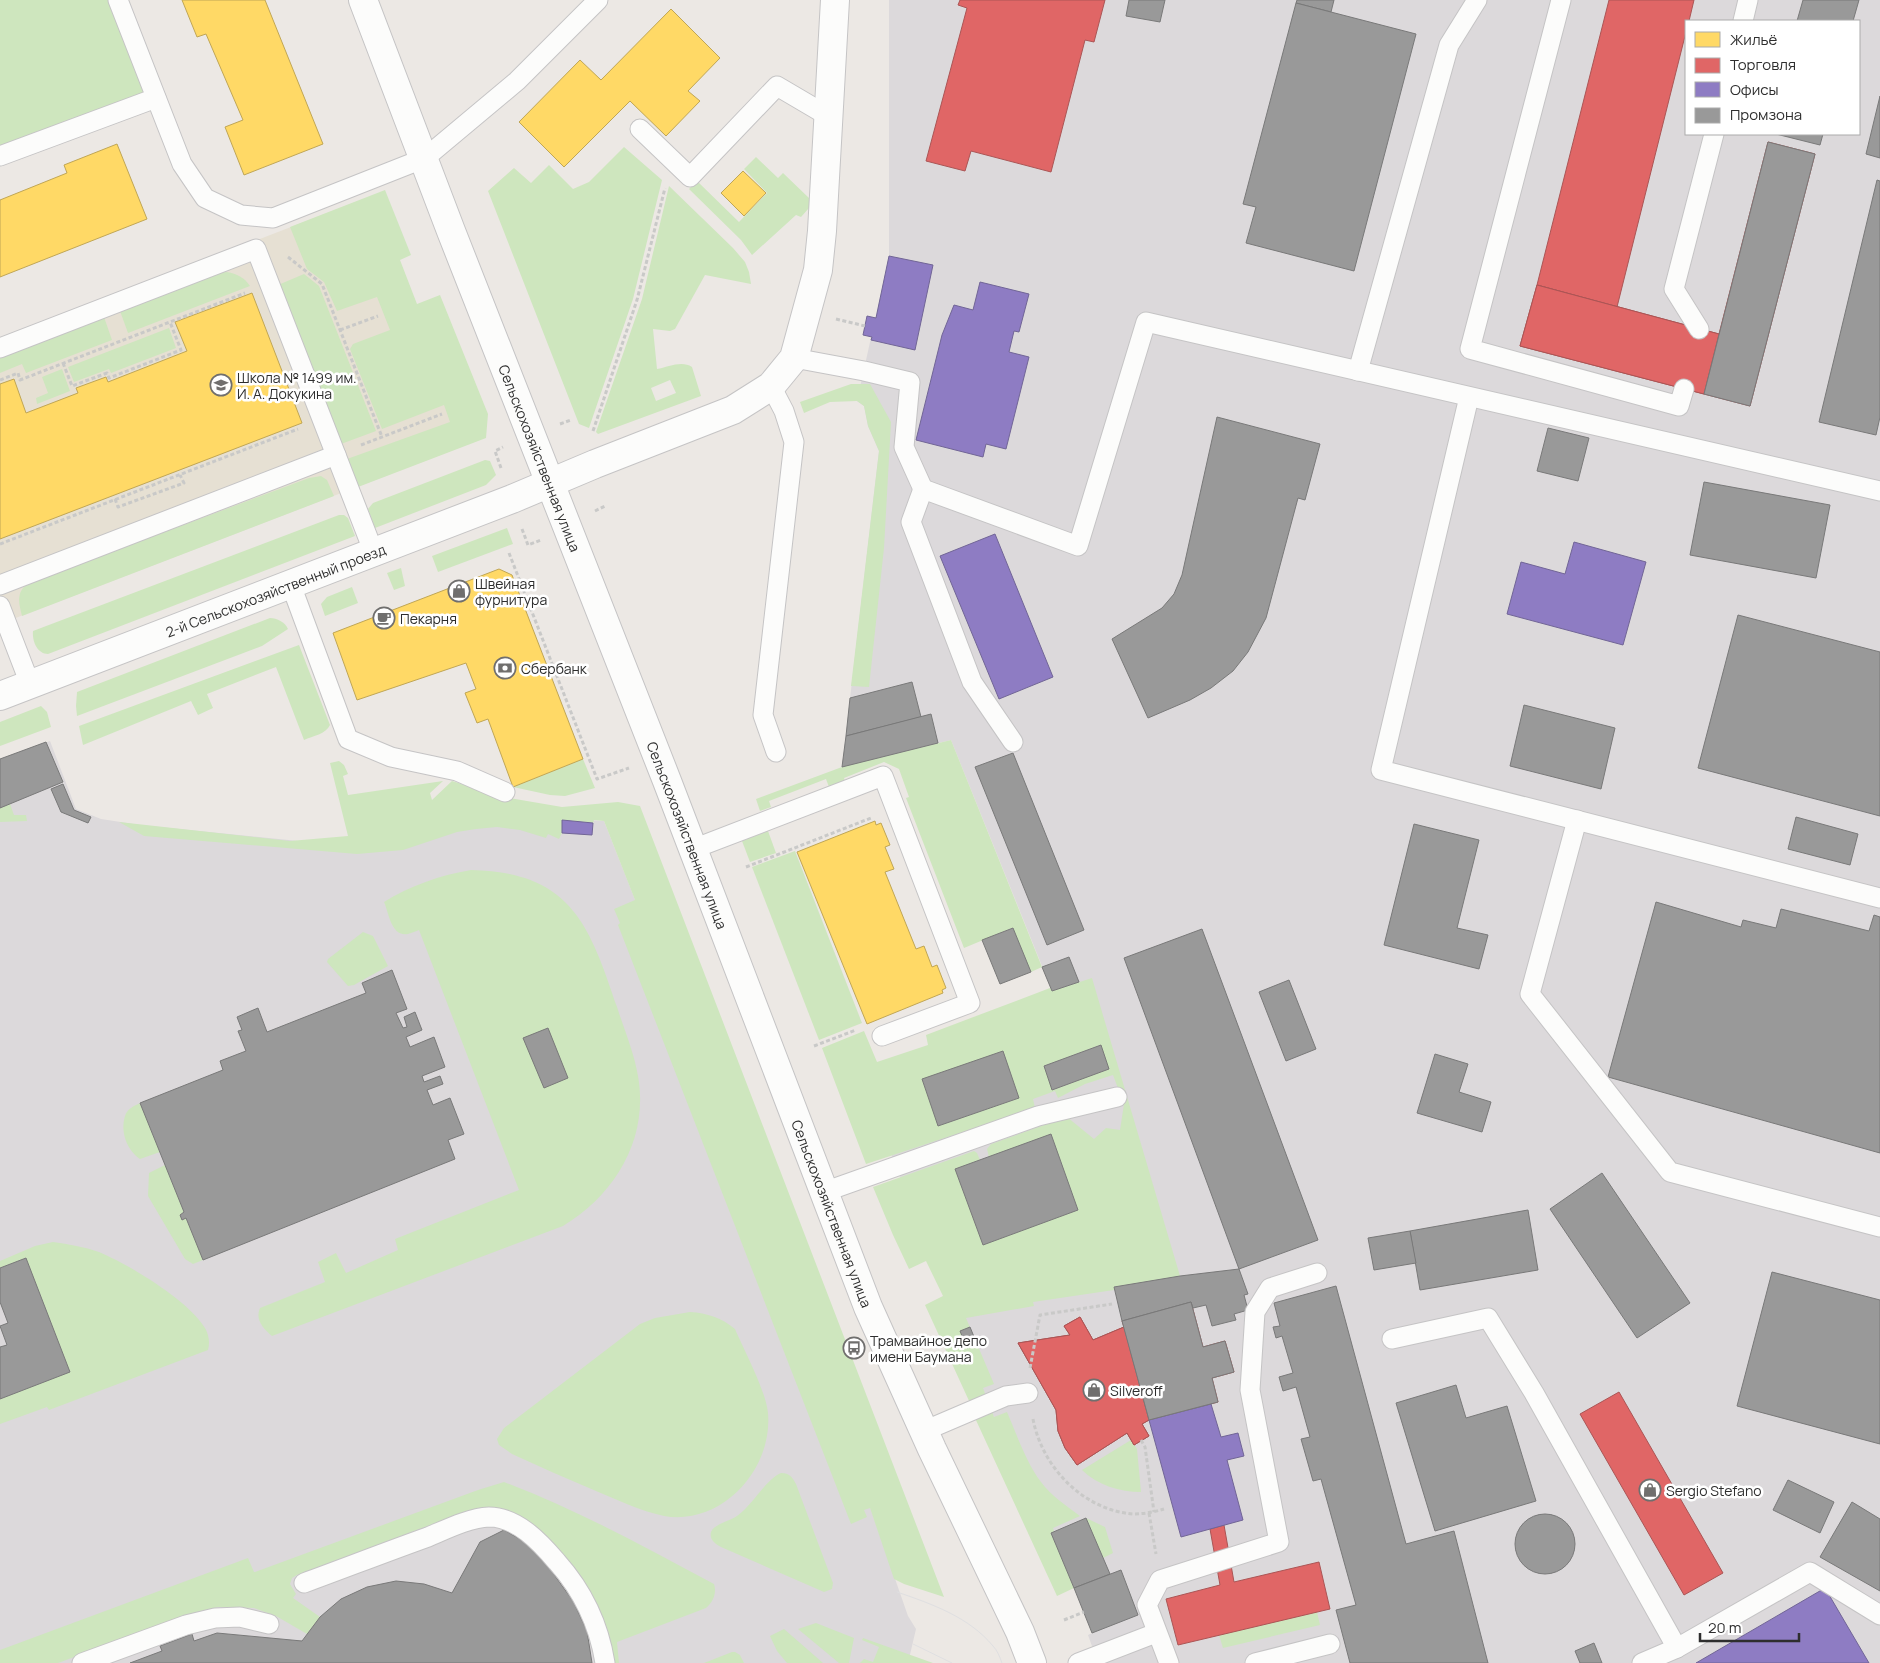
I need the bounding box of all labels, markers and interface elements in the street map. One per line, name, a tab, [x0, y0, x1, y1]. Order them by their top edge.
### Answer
legend	[1685, 20, 1860, 135]
text: Жильё	[1730, 29, 1778, 50]
text: Торговля	[1730, 54, 1796, 75]
text: Офисы	[1730, 79, 1779, 100]
text: Промзона	[1730, 104, 1802, 125]
street label: Сельскохозяйственная улица	[495, 362, 585, 554]
place label: Школа № 1499 им. И. А. Докукина	[237, 368, 357, 403]
school or university icon: Школа № 1499 им. И. А. Докукина	[209, 373, 233, 397]
street label: 2-й Сельскохозяйственный проезд	[163, 539, 388, 641]
place label: Швейная фурнитура	[475, 574, 547, 609]
shop icon: Швейная фурнитура	[447, 579, 471, 603]
cafe icon: Пекарня	[372, 606, 396, 630]
place label: Пекарня	[400, 609, 457, 628]
bank icon: Сбербанк	[493, 656, 517, 680]
place label: Сбербанк	[521, 659, 588, 678]
street label: Сельскохозяйственная улица	[643, 739, 732, 932]
street label: Сельскохозяйственная улица	[788, 1117, 877, 1310]
place label: Трамвайное депо имени Баумана	[870, 1331, 987, 1366]
bus stop icon: Трамвайное депо имени Баумана	[842, 1336, 866, 1360]
shop icon: Silveroff	[1082, 1378, 1106, 1402]
place label: Silveroff	[1110, 1381, 1163, 1400]
shop icon: Sergio Stefano	[1638, 1478, 1662, 1502]
place label: Sergio Stefano	[1666, 1481, 1761, 1500]
scale bar	[1700, 1610, 1799, 1642]
text: 20 m	[1708, 1617, 1741, 1638]

